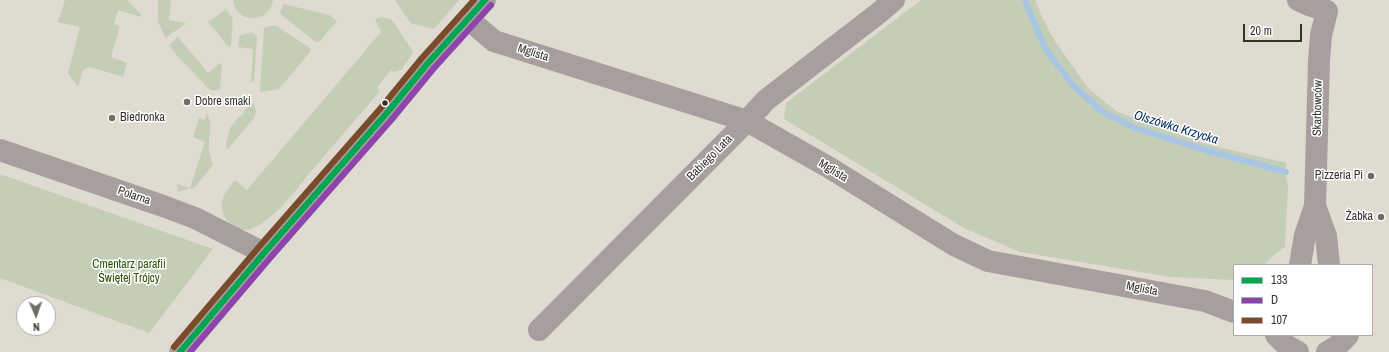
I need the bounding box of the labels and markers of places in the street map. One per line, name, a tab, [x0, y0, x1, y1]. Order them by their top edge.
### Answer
place label: Dobre smaki	[195, 95, 251, 109]
marker: Dobre smaki	[182, 97, 192, 107]
unlabelled marker	[380, 98, 390, 108]
place label: Biedronka	[120, 111, 165, 125]
marker: Biedronka	[107, 113, 117, 123]
place label: Pizzeria Pi	[1315, 169, 1363, 183]
marker: Pizzeria Pi	[1366, 171, 1376, 181]
place label: Żabka	[1346, 210, 1373, 224]
marker: Żabka	[1376, 212, 1386, 222]

